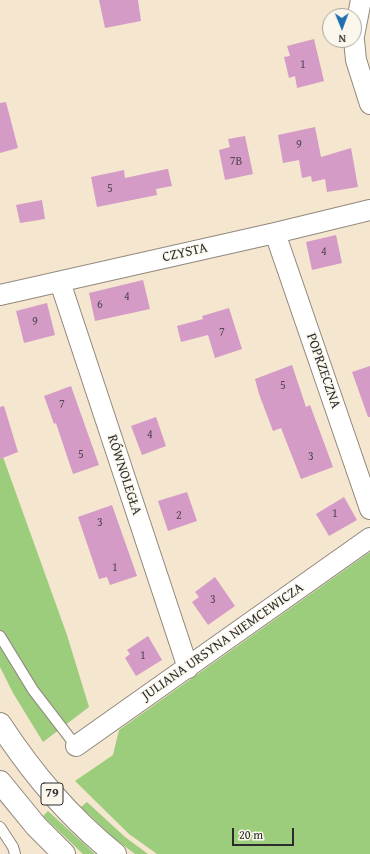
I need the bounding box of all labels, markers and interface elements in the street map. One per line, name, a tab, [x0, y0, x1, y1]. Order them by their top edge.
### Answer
north arrow	[322, 8, 362, 48]
text: N	[338, 31, 346, 47]
house number: 1	[300, 58, 306, 72]
house number: 9	[296, 138, 302, 152]
house number: 7B	[230, 155, 242, 169]
house number: 5	[107, 182, 113, 196]
street label: CZYSTA	[161, 240, 209, 266]
house number: 4	[321, 245, 327, 259]
house number: 4	[124, 290, 130, 304]
house number: 6	[97, 298, 103, 312]
house number: 9	[32, 315, 38, 329]
house number: 7	[219, 326, 225, 340]
street label: POPRZECZNA	[302, 331, 344, 411]
house number: 5	[280, 379, 286, 393]
house number: 7	[59, 398, 65, 412]
house number: 4	[147, 428, 153, 442]
street label: RÓWNOLEGŁA	[103, 433, 145, 517]
house number: 5	[78, 448, 84, 462]
house number: 3	[308, 450, 314, 464]
house number: 1	[332, 507, 338, 521]
house number: 2	[176, 509, 182, 523]
house number: 3	[97, 516, 103, 530]
house number: 1	[112, 561, 118, 575]
street label: JULIANA URSYNA NIEMCEWICZA	[139, 580, 307, 704]
house number: 3	[210, 593, 216, 607]
house number: 1	[140, 649, 146, 663]
road number: 79	[41, 783, 63, 805]
scale bar	[234, 820, 296, 846]
text: 20 m	[239, 826, 263, 843]

